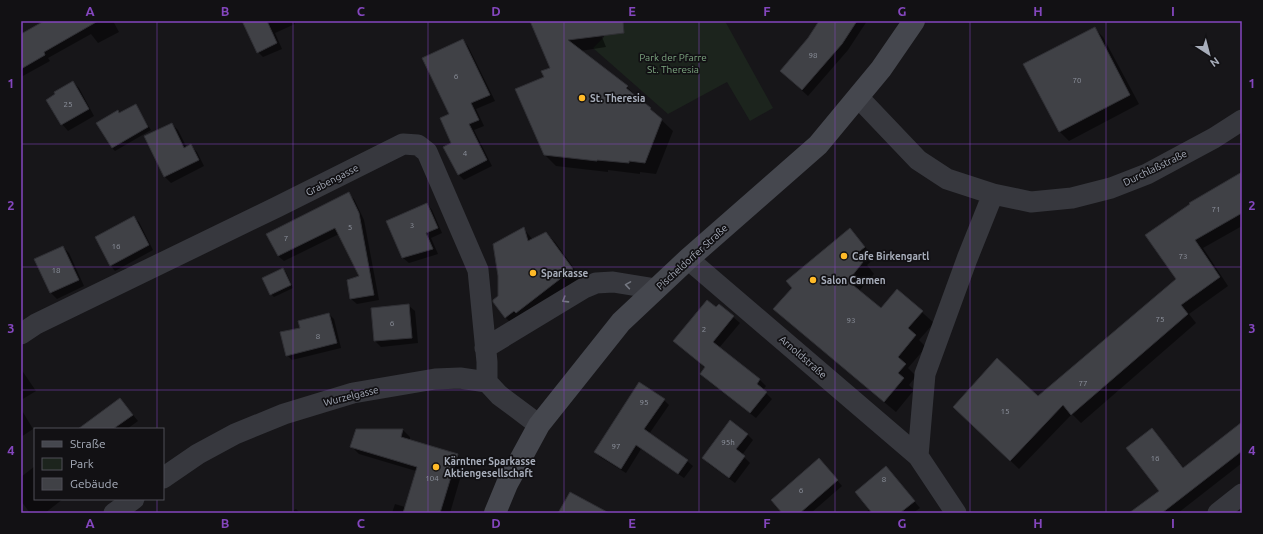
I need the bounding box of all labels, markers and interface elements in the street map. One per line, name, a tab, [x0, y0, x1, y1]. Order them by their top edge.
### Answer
text: A	[85, 4, 95, 18]
text: B	[221, 4, 230, 18]
text: C	[357, 4, 366, 18]
text: D	[491, 4, 501, 18]
text: E	[628, 4, 636, 18]
text: F	[763, 4, 771, 18]
text: G	[898, 4, 907, 18]
text: H	[1033, 4, 1043, 18]
text: I	[1171, 4, 1175, 18]
north arrow	[1189, 34, 1229, 74]
house number: 98	[808, 51, 818, 60]
park label: Park der Pfarre St. Theresia	[639, 52, 707, 75]
text: N	[1208, 55, 1222, 69]
house number: 6	[454, 72, 459, 81]
text: 1	[7, 76, 15, 90]
house number: 70	[1072, 76, 1082, 85]
text: 1	[1248, 76, 1256, 90]
marker: St. Theresia	[577, 93, 587, 103]
place label: St. Theresia	[590, 93, 645, 104]
house number: 25	[63, 100, 73, 109]
street label: Durchlaßstraße	[1121, 148, 1189, 188]
house number: 4	[463, 149, 468, 158]
street label: Grabengasse	[304, 162, 360, 198]
text: 2	[7, 198, 15, 212]
text: 2	[1248, 198, 1256, 212]
house number: 71	[1211, 205, 1221, 214]
house number: 3	[410, 221, 414, 230]
street label: Pischeldorfer Straße	[654, 222, 730, 292]
house number: 5	[348, 223, 352, 232]
house number: 7	[284, 234, 288, 243]
house number: 16	[111, 242, 121, 251]
marker: Cafe Birkengartl	[839, 251, 849, 261]
place label: Cafe Birkengartl	[852, 251, 929, 262]
house number: 73	[1178, 252, 1188, 261]
house number: 18	[51, 266, 61, 275]
marker: Sparkasse	[528, 268, 538, 278]
place label: Sparkasse	[541, 268, 589, 279]
marker: Salon Carmen	[808, 275, 818, 285]
place label: Salon Carmen	[821, 275, 886, 286]
one-way arrow	[625, 281, 631, 289]
one-way arrow	[562, 295, 569, 302]
house number: 75	[1155, 315, 1165, 324]
house number: 93	[846, 316, 856, 325]
house number: 6	[390, 319, 395, 328]
text: 3	[7, 321, 15, 335]
text: 3	[1248, 321, 1256, 335]
house number: 2	[702, 325, 706, 334]
house number: 8	[316, 332, 321, 341]
street label: Arnoldstraße	[777, 333, 829, 381]
house number: 77	[1078, 379, 1088, 388]
street label: Wurzelgasse	[322, 384, 380, 408]
house number: 95	[639, 398, 649, 407]
house number: 15	[1000, 407, 1010, 416]
legend	[34, 428, 164, 500]
text: Straße	[70, 437, 106, 450]
house number: 95h	[721, 438, 735, 447]
house number: 97	[611, 442, 621, 451]
text: 4	[7, 443, 15, 457]
text: 4	[1248, 443, 1256, 457]
house number: 16	[1150, 454, 1160, 463]
place label: Kärntner Sparkasse Aktiengesellschaft	[444, 456, 536, 479]
text: Park	[70, 457, 94, 470]
marker: Kärntner Sparkasse Aktiengesellschaft	[431, 462, 441, 472]
house number: 104	[425, 474, 439, 483]
house number: 8	[882, 475, 887, 484]
text: Gebäude	[70, 477, 118, 490]
house number: 6	[799, 486, 804, 495]
text: A	[85, 516, 95, 530]
text: B	[221, 516, 230, 530]
text: C	[357, 516, 366, 530]
text: D	[491, 516, 501, 530]
text: E	[628, 516, 636, 530]
text: F	[763, 516, 771, 530]
text: G	[898, 516, 907, 530]
text: H	[1033, 516, 1043, 530]
text: I	[1171, 516, 1175, 530]

